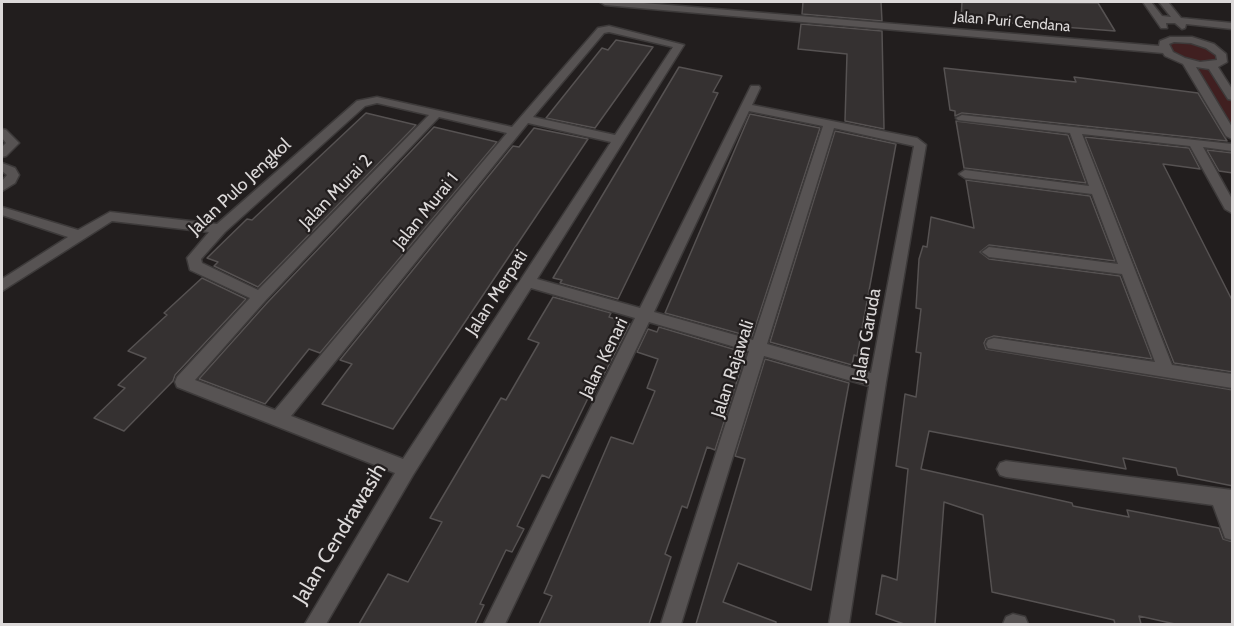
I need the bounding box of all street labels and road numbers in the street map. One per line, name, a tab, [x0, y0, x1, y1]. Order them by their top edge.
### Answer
street label: Jalan Puri Cendana	[953, 8, 1071, 36]
street label: Jalan Pulo Jengkol	[184, 134, 296, 240]
street label: Jalan Murai 2	[295, 150, 377, 234]
street label: Jalan Murai 1	[389, 169, 463, 253]
street label: Jalan Merpati	[461, 246, 533, 340]
street label: Jalan Garuda	[848, 287, 886, 383]
street label: Jalan Kenari	[575, 314, 633, 402]
street label: Jalan Rajawali	[707, 317, 759, 421]
street label: Jalan Cendrawasih	[288, 459, 392, 609]

